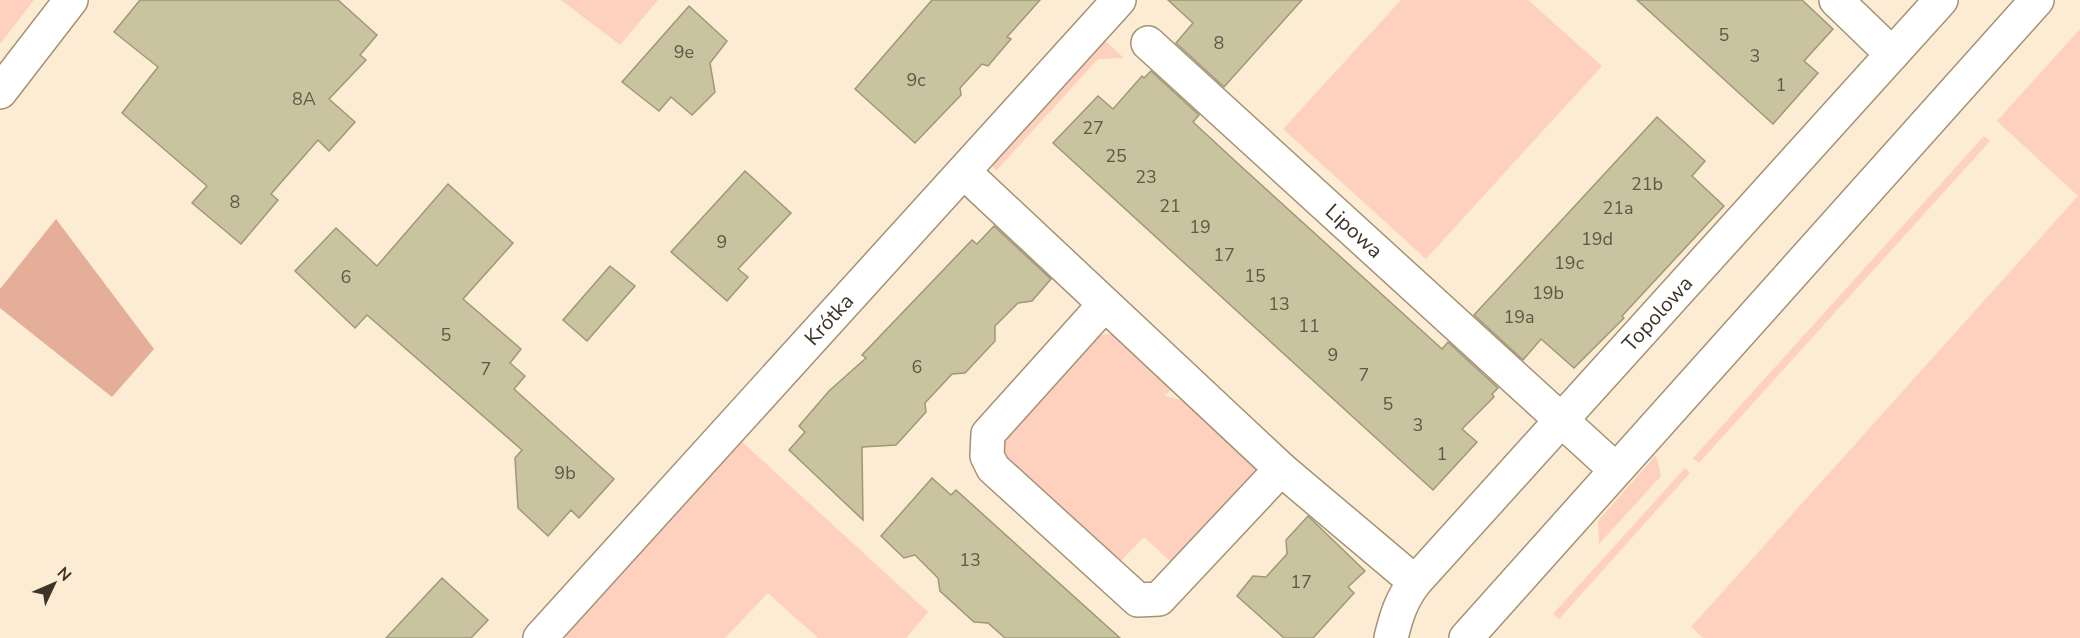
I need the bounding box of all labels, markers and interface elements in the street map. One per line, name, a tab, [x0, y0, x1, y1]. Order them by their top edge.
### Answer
house number: 5	[1719, 23, 1729, 47]
house number: 8	[1214, 31, 1224, 55]
house number: 9e	[674, 40, 694, 64]
house number: 3	[1750, 44, 1760, 68]
house number: 9c	[906, 68, 926, 92]
house number: 1	[1776, 73, 1786, 97]
house number: 8A	[292, 87, 316, 111]
house number: 27	[1082, 116, 1104, 140]
house number: 25	[1105, 144, 1127, 168]
house number: 23	[1135, 165, 1157, 189]
house number: 21b	[1631, 172, 1663, 196]
house number: 8	[230, 190, 240, 214]
house number: 21	[1159, 194, 1181, 218]
house number: 21a	[1602, 196, 1634, 220]
street label: Lipowa	[1319, 198, 1389, 265]
house number: 19	[1189, 215, 1211, 239]
house number: 19d	[1581, 227, 1613, 251]
house number: 9	[717, 230, 727, 254]
house number: 17	[1213, 243, 1235, 267]
house number: 19c	[1554, 251, 1584, 275]
house number: 15	[1244, 264, 1266, 288]
house number: 6	[341, 265, 351, 289]
street label: Topolowa	[1616, 270, 1699, 358]
house number: 19b	[1532, 281, 1564, 305]
street label: Krótka	[798, 288, 860, 352]
house number: 13	[1268, 292, 1290, 316]
house number: 19a	[1503, 305, 1535, 329]
house number: 11	[1298, 314, 1320, 338]
house number: 5	[441, 323, 451, 347]
house number: 9	[1328, 343, 1338, 367]
house number: 6	[912, 355, 922, 379]
house number: 7	[481, 357, 491, 381]
house number: 7	[1359, 363, 1369, 387]
house number: 5	[1383, 392, 1393, 416]
house number: 3	[1413, 413, 1423, 437]
house number: 1	[1437, 442, 1447, 466]
house number: 9b	[554, 461, 576, 485]
house number: 13	[959, 548, 981, 572]
north arrow	[24, 554, 84, 614]
text: N	[52, 562, 76, 586]
house number: 17	[1290, 570, 1312, 594]

